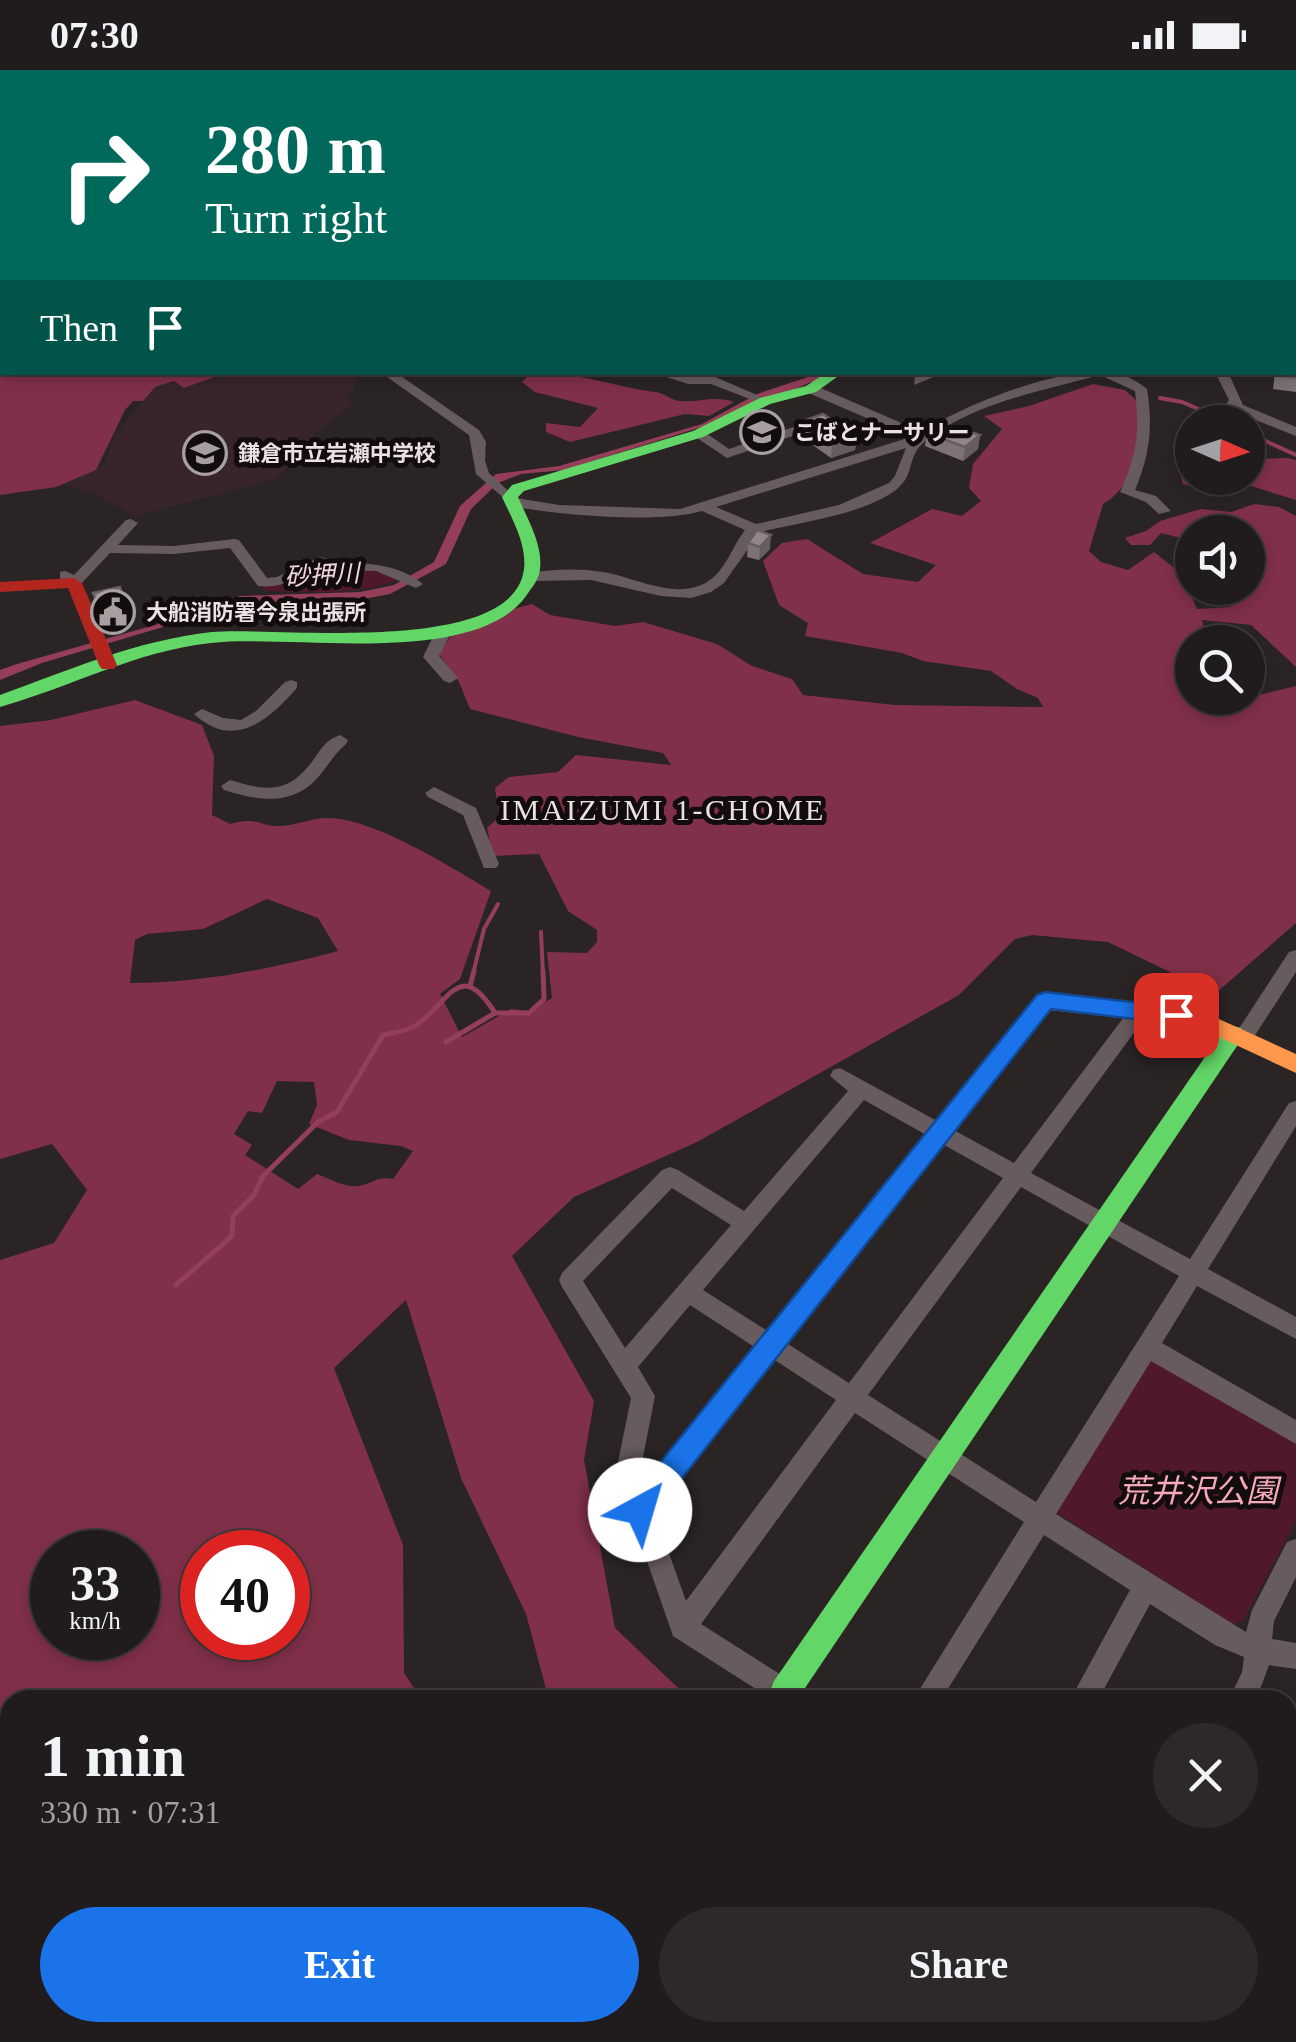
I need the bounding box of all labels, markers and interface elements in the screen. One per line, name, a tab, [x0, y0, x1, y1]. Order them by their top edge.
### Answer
text: 07:30	[50, 14, 139, 56]
icon: right	[40, 110, 170, 240]
text: 280 m	[205, 111, 386, 188]
text: Turn right	[205, 193, 387, 243]
icon: arrive	[138, 300, 193, 355]
text: Then	[40, 307, 118, 349]
north arrow	[1175, 405, 1265, 495]
map controls	[1175, 405, 1265, 715]
school or university icon: こばとナーサリー	[739, 409, 785, 455]
place label: こばとナーサリー	[794, 420, 970, 445]
school or university icon: 鎌倉市立岩瀬中学校	[182, 430, 228, 476]
place label: 鎌倉市立岩瀬中学校	[238, 441, 436, 466]
button: sound	[1175, 515, 1265, 605]
water label: 砂押川	[284, 559, 363, 590]
public building icon: 大船消防署今泉出張所	[90, 589, 136, 635]
place label: 大船消防署今泉出張所	[146, 600, 366, 625]
button: search	[1175, 625, 1265, 715]
district label: IMAIZUMI 1-CHOME	[500, 793, 826, 826]
pin	[1134, 973, 1219, 1058]
icon: arrive	[1149, 988, 1204, 1043]
position arrow	[588, 1458, 692, 1562]
park label: 荒井沢公園	[1118, 1473, 1282, 1509]
speed limit sign: 40	[180, 1530, 310, 1660]
text: 33	[70, 1555, 120, 1611]
text: km/h	[69, 1607, 121, 1634]
text: 1 min	[40, 1723, 185, 1789]
button: close	[1153, 1723, 1258, 1828]
text: 330 m · 07:31	[40, 1794, 220, 1830]
button: Exit	[40, 1907, 639, 2022]
button: Share	[659, 1907, 1258, 2022]

